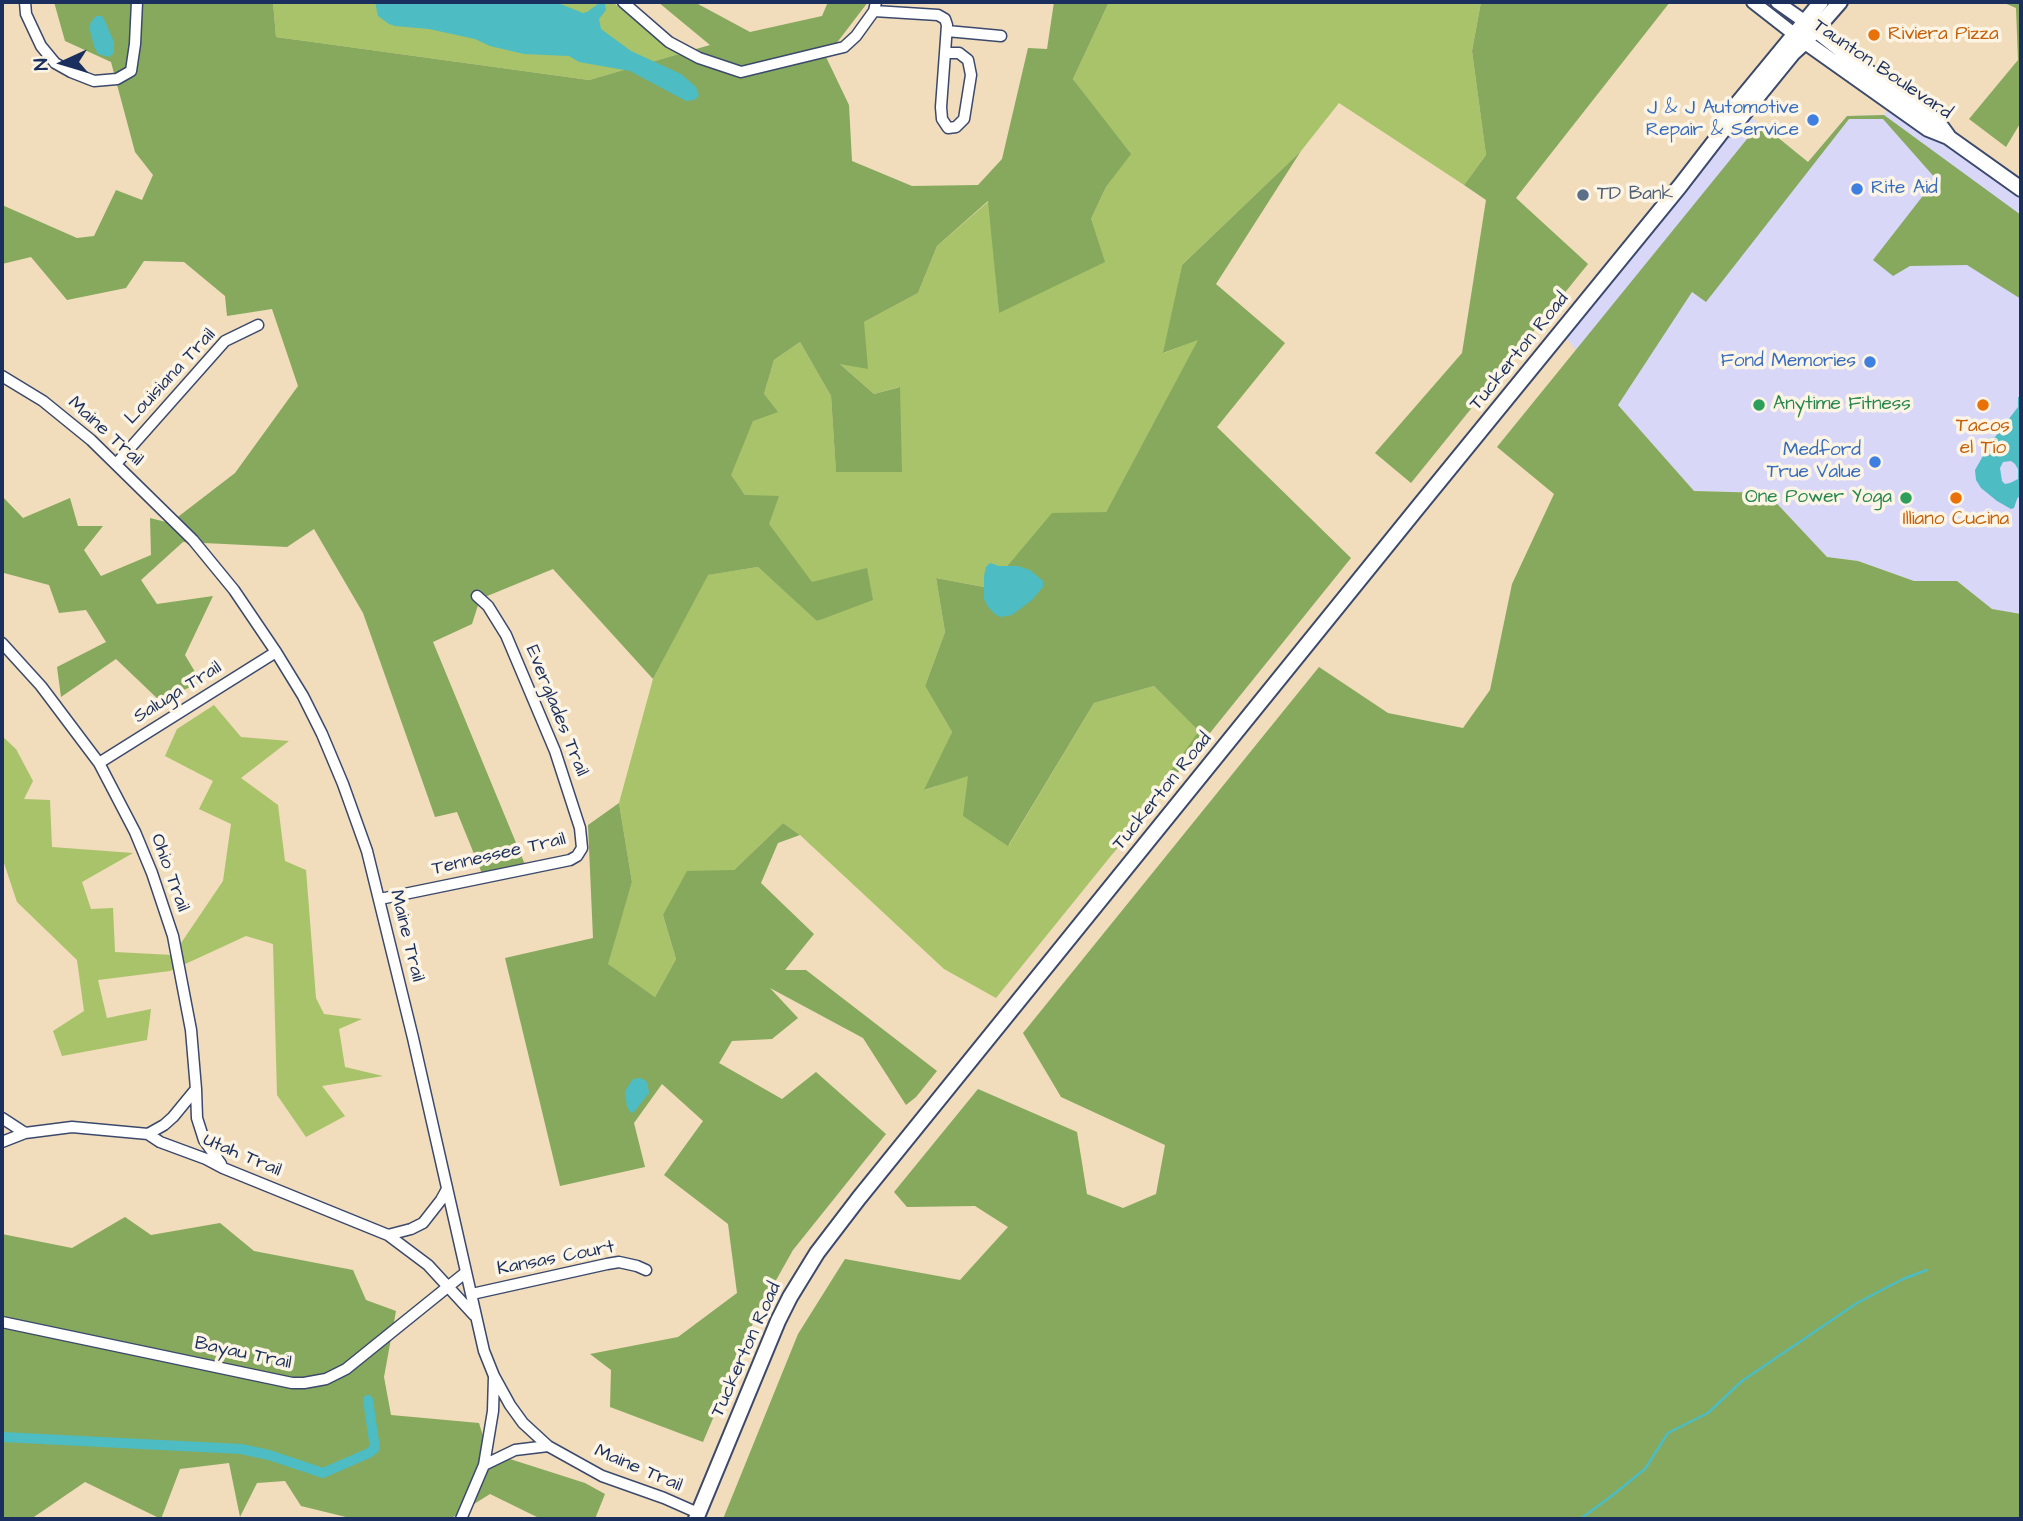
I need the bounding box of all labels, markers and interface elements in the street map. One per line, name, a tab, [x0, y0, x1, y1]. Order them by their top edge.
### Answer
street label: Taunton Boulevard	[1808, 15, 1956, 125]
place label: Riviera Pizza	[1888, 24, 1999, 46]
marker: Riviera Pizza	[1866, 27, 1882, 43]
north arrow	[28, 28, 98, 98]
text: N	[28, 58, 55, 71]
place label: J & J Automotive Repair & Service	[1646, 98, 1799, 142]
marker: J & J Automotive Repair & Service	[1805, 112, 1821, 128]
place label: Rite Aid	[1871, 178, 1938, 200]
marker: Rite Aid	[1849, 181, 1865, 197]
place label: TD Bank	[1597, 184, 1673, 206]
marker: TD Bank	[1575, 187, 1591, 203]
street label: Tuckerton Road	[1465, 288, 1575, 416]
street label: Louisiana Trail	[121, 324, 221, 430]
place label: Fond Memories	[1721, 351, 1856, 373]
marker: Fond Memories	[1862, 354, 1878, 370]
street label: Maine Trail	[63, 392, 147, 472]
place label: Anytime Fitness	[1773, 394, 1911, 416]
marker: Anytime Fitness	[1751, 397, 1767, 413]
marker: Tacos el Tio	[1975, 397, 1991, 413]
place label: Tacos el Tio	[1956, 416, 2010, 460]
place label: Medford True Value	[1767, 440, 1861, 484]
marker: Medford True Value	[1867, 454, 1883, 470]
place label: One Power Yoga	[1745, 487, 1892, 509]
marker: One Power Yoga	[1898, 490, 1914, 506]
marker: Illiano Cucina	[1948, 490, 1964, 506]
place label: Illiano Cucina	[1903, 509, 2009, 531]
street label: Everglades Trail	[519, 642, 593, 780]
street label: Saluga Trail	[130, 657, 226, 729]
street label: Tuckerton Road	[1108, 728, 1218, 856]
street label: Tennessee Trail	[430, 829, 568, 881]
street label: Ohio Trail	[144, 831, 194, 915]
street label: Maine Trail	[384, 888, 428, 984]
street label: Utah Trail	[199, 1129, 285, 1183]
street label: Kansas Court	[495, 1236, 617, 1282]
street label: Tuckerton Road	[707, 1279, 787, 1421]
street label: Bayau Trail	[193, 1333, 293, 1375]
street label: Maine Trail	[591, 1440, 685, 1498]

